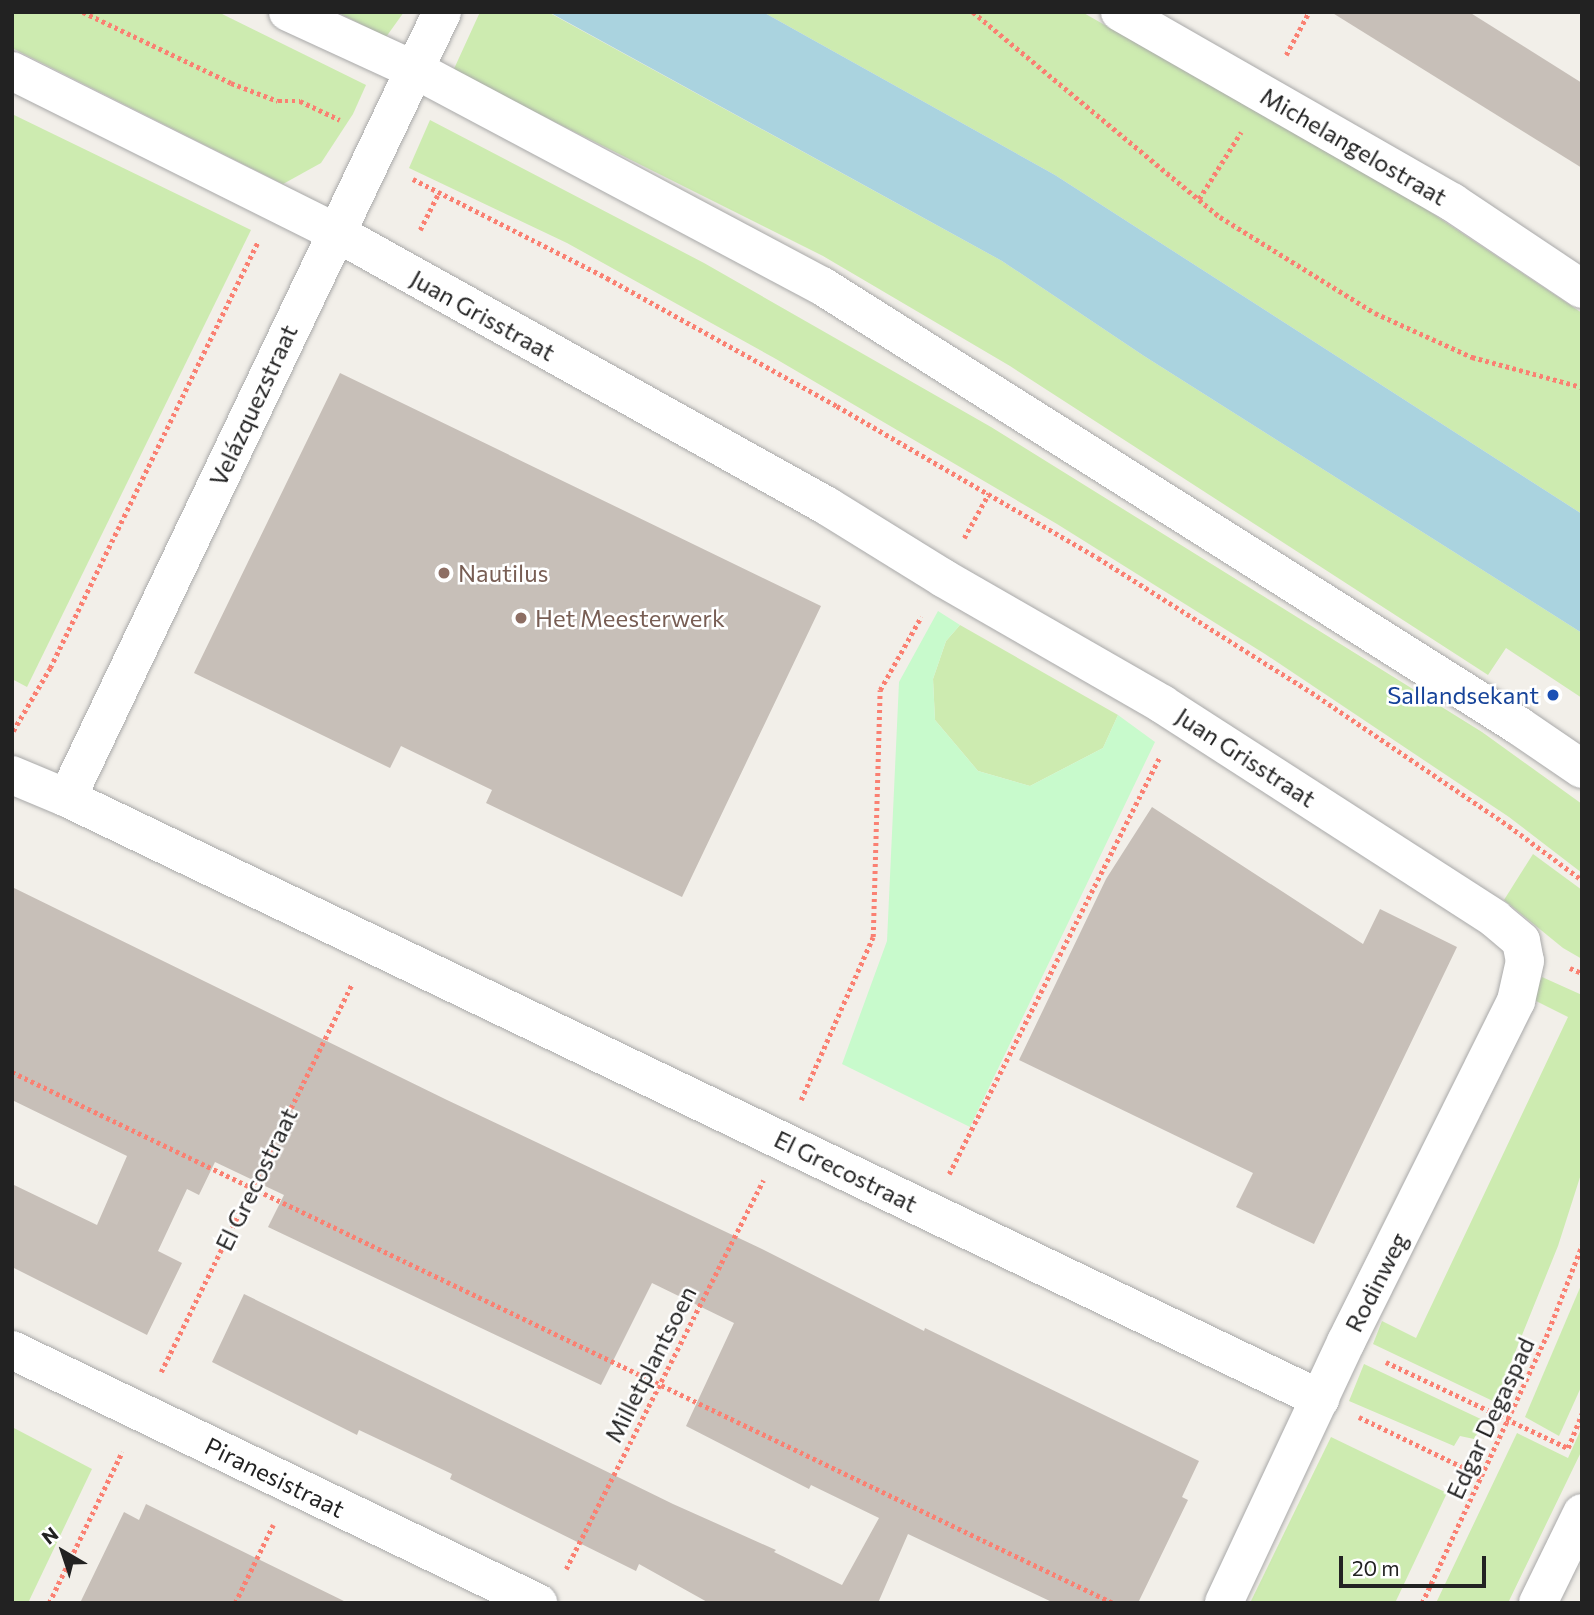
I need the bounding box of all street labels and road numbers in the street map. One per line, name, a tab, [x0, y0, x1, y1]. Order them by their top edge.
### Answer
street label: Michelangelostraat	[1256, 81, 1452, 211]
street label: Juan Grisstraat	[406, 263, 560, 367]
street label: Velázquezstraat	[203, 320, 303, 490]
street label: Juan Grisstraat	[1171, 701, 1321, 813]
street label: El Grecostraat	[209, 1103, 303, 1255]
street label: El Grecostraat	[770, 1124, 922, 1218]
street label: Rodinweg	[1339, 1228, 1413, 1336]
street label: Milletplantsoen	[598, 1281, 702, 1447]
street label: Edgar Degaspad	[1440, 1333, 1540, 1503]
street label: Piranesistraat	[201, 1431, 349, 1523]

